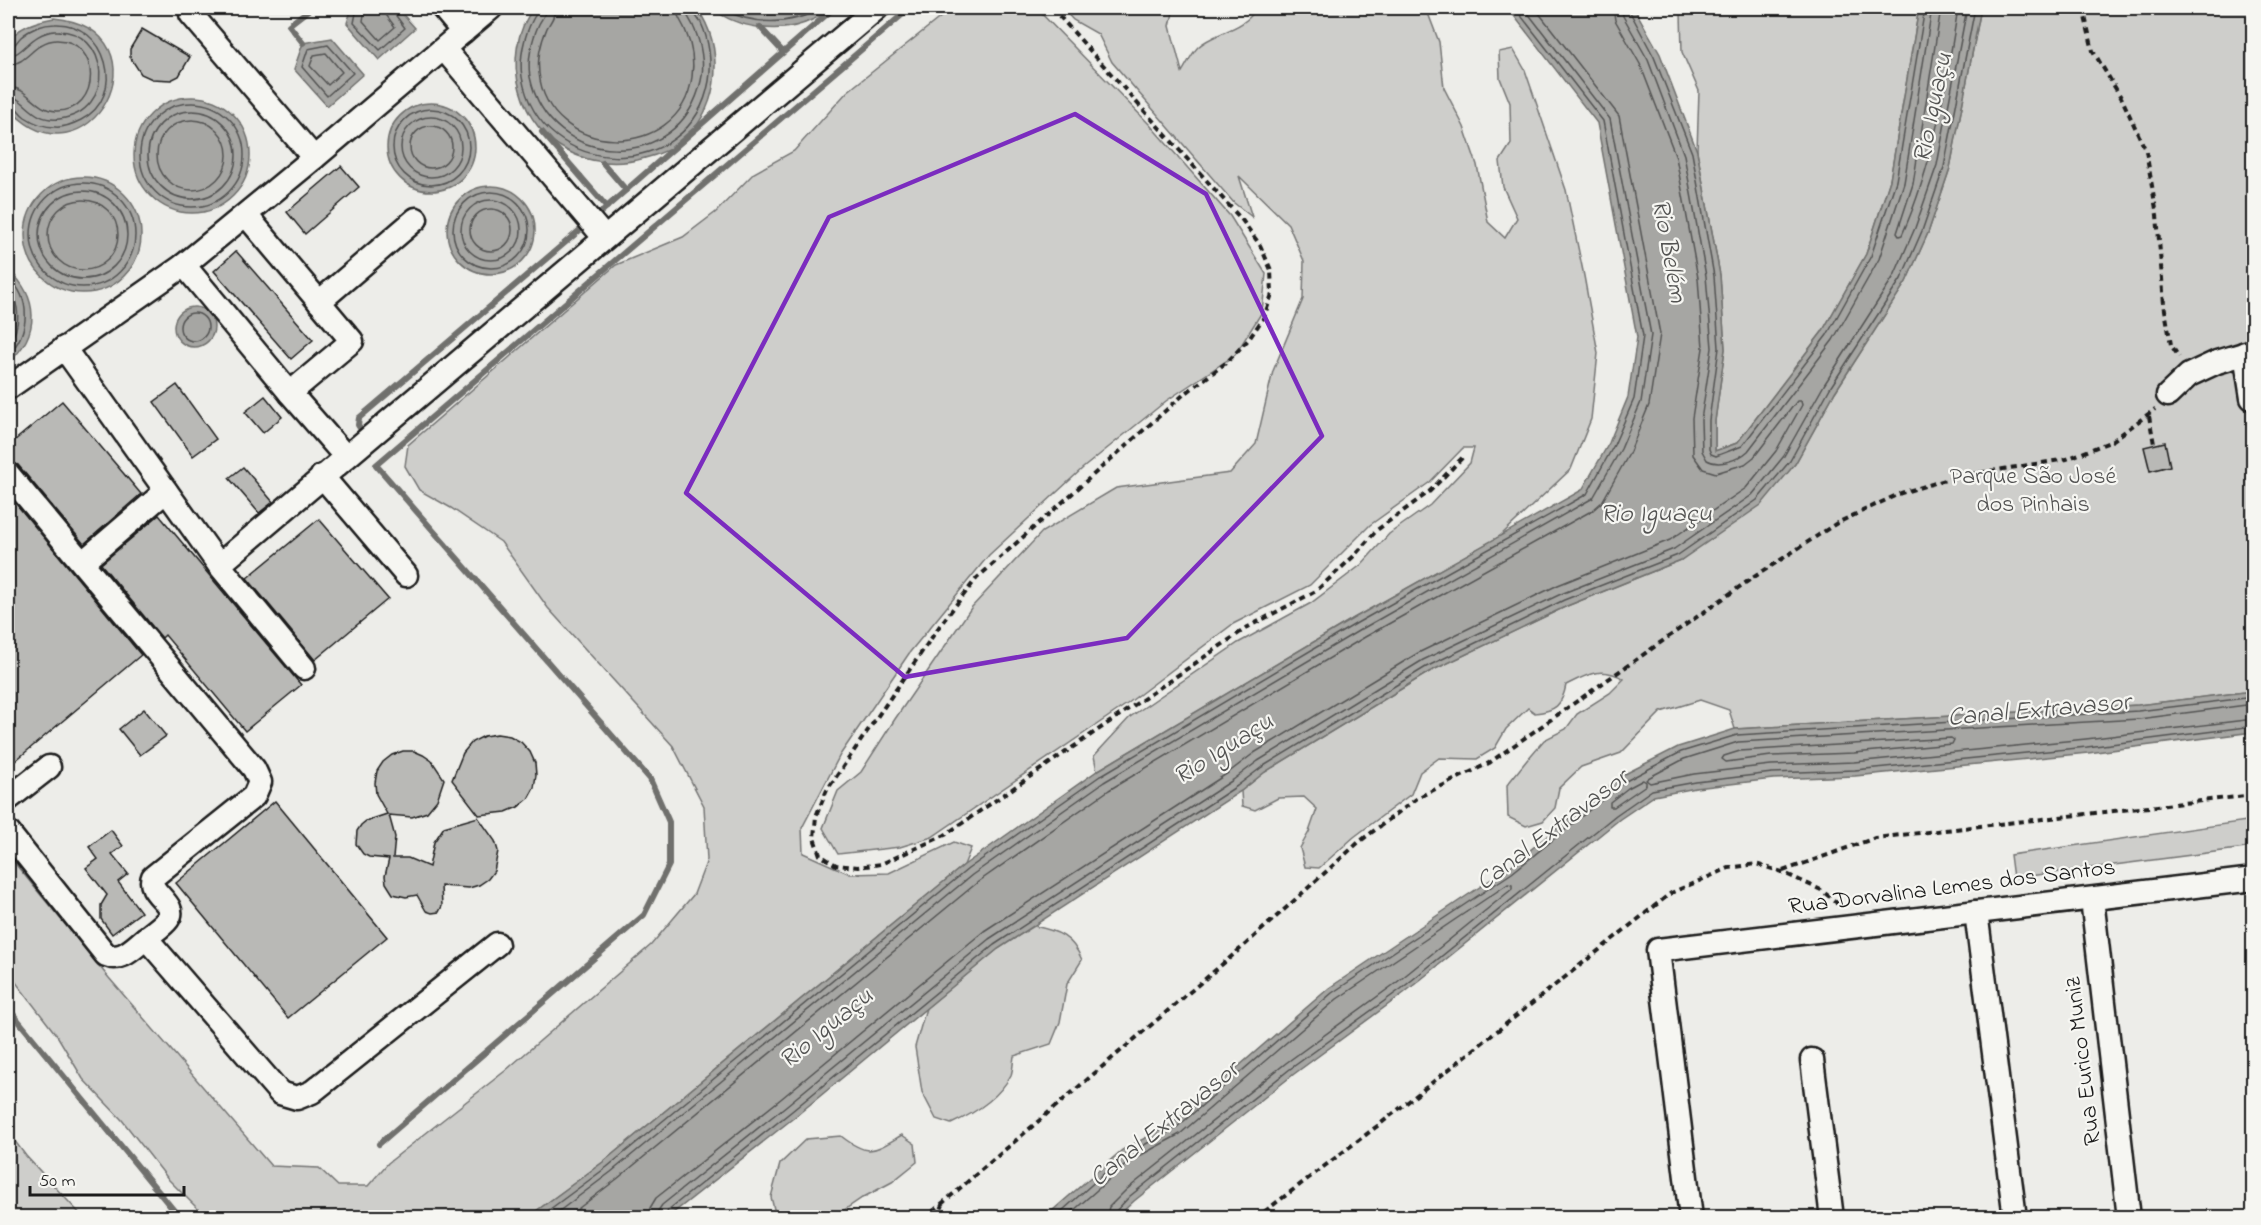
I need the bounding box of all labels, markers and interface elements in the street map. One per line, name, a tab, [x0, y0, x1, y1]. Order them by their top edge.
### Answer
water label: Rio Iguaçu	[1904, 49, 1964, 167]
water label: Rio Belém	[1640, 196, 1696, 307]
park label: Parque São José dos Pinhais	[1950, 460, 2116, 523]
water label: Rio Iguaçu	[1600, 496, 1712, 534]
water label: Canal Extravasor	[1946, 684, 2135, 738]
water label: Rio Iguaçu	[1166, 704, 1282, 796]
water label: Canal Extravasor	[1468, 759, 1640, 901]
street label: Rua Dorvalina Lemes dos Santos	[1787, 851, 2117, 925]
street label: Rua Eurico Muniz	[2056, 974, 2112, 1147]
water label: Rio Iguaçu	[771, 979, 883, 1079]
water label: Canal Extravasor	[1082, 1051, 1250, 1197]
scale bar	[30, 1159, 184, 1197]
text: 50 m	[39, 1169, 76, 1195]

